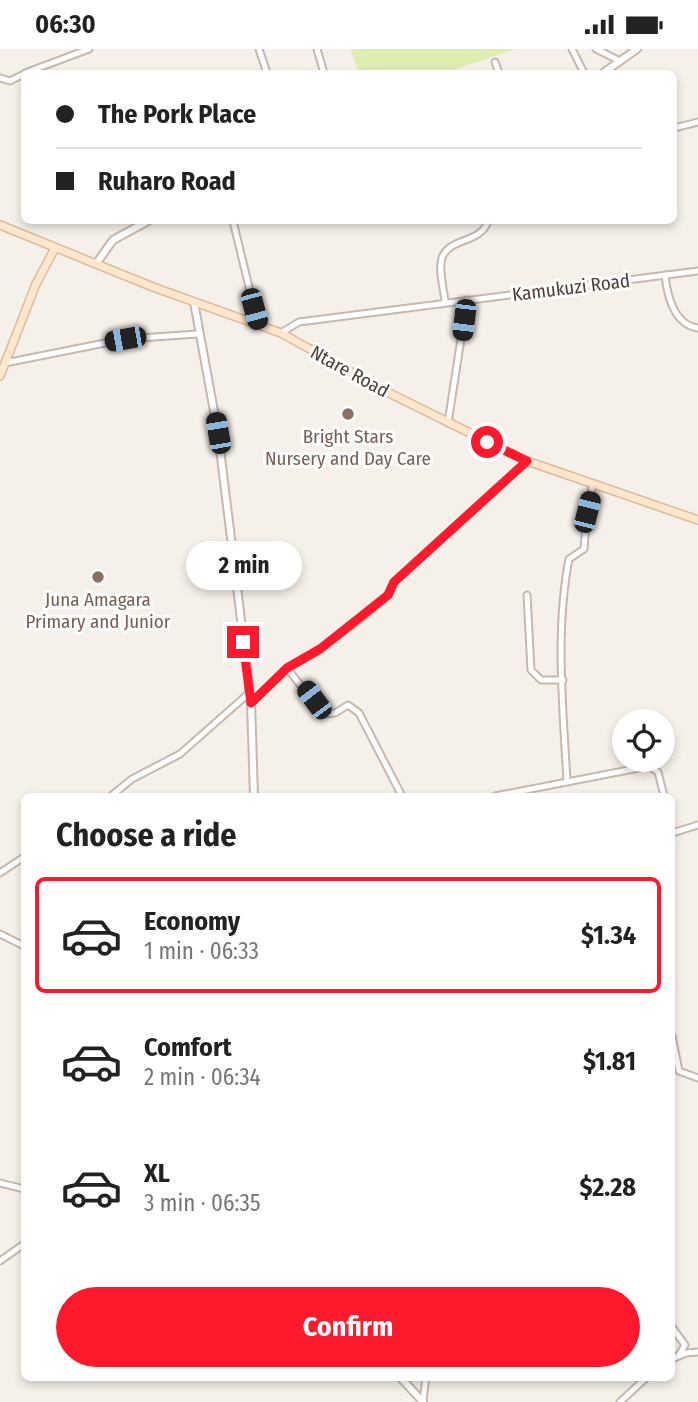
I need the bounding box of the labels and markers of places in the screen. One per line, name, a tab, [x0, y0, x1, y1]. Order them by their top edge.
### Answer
marker: Bright Stars Nursery and Day Care	[340, 406, 356, 422]
place label: Bright Stars Nursery and Day Care	[265, 425, 431, 470]
marker: Juna Amagara Primary and Junior	[90, 569, 106, 585]
place label: Juna Amagara Primary and Junior	[26, 588, 171, 633]

